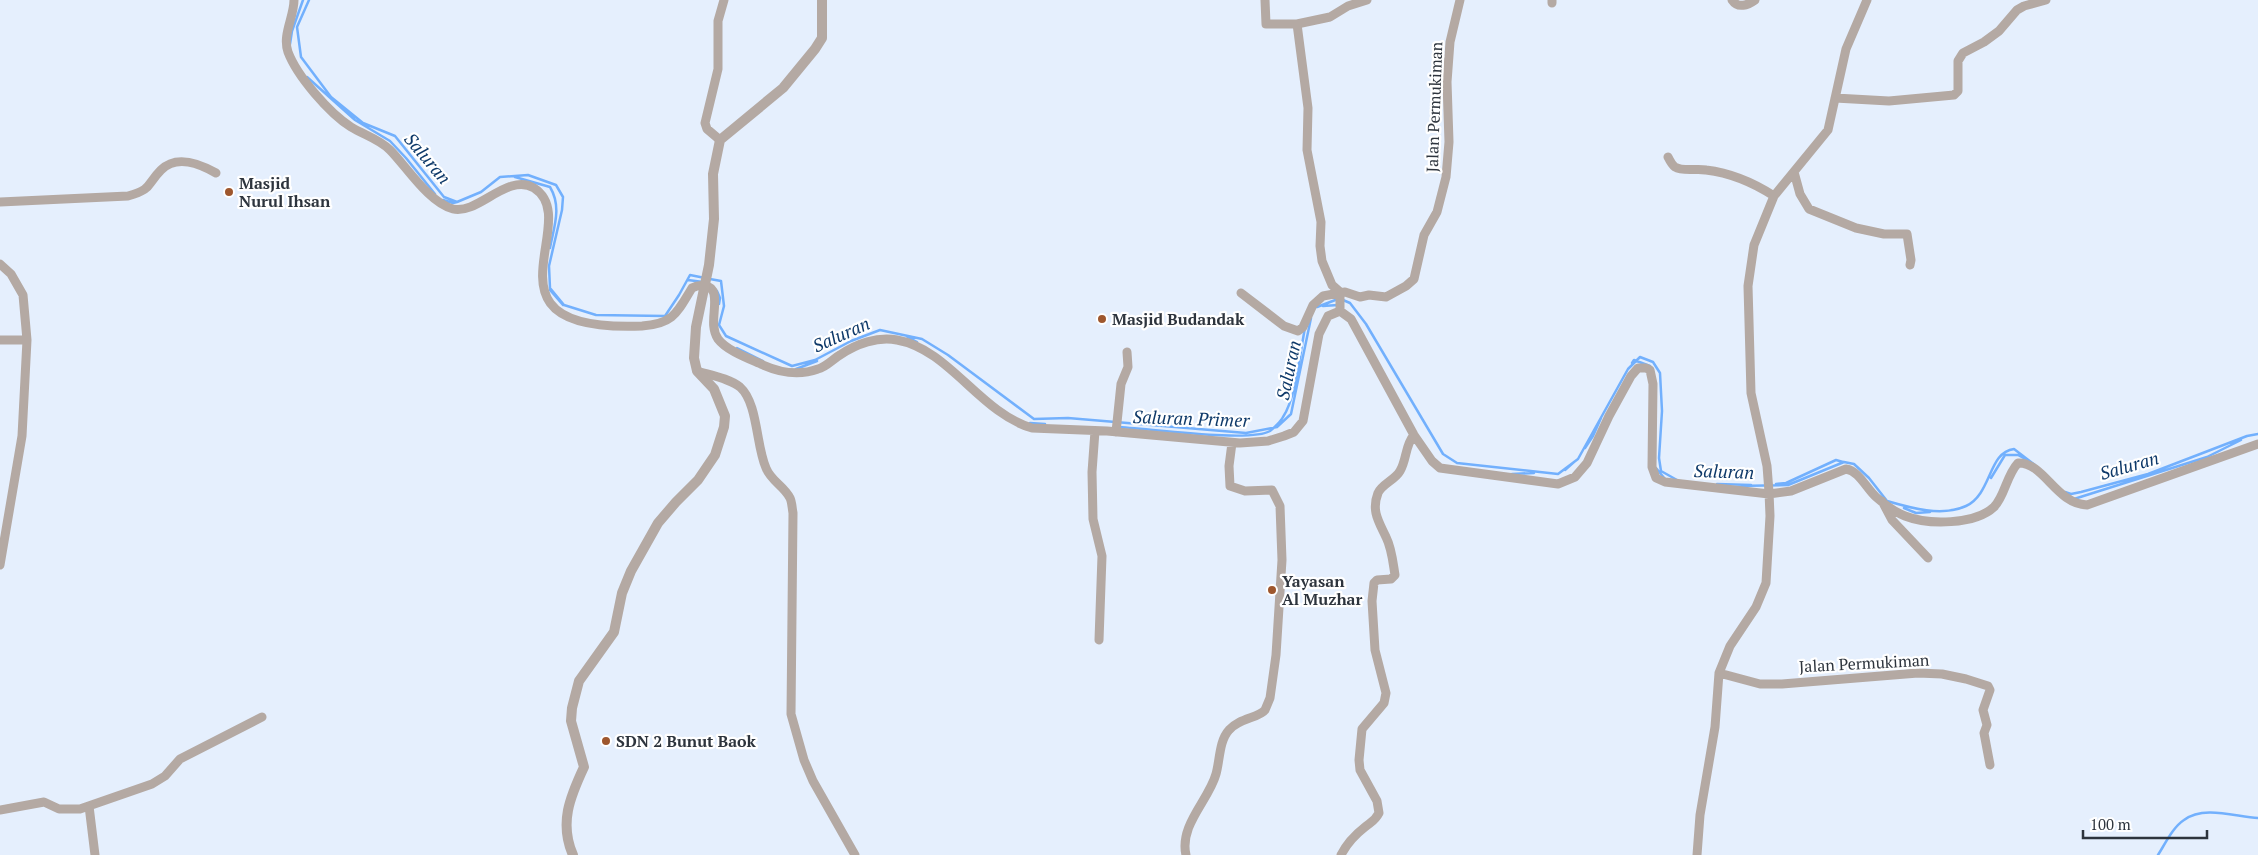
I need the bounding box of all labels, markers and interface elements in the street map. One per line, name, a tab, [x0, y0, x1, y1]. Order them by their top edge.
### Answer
street label: Jalan Permukiman	[1421, 41, 1447, 173]
water label: Saluran	[399, 127, 457, 189]
place label: Masjid Nurul Ihsan	[239, 172, 331, 212]
marker: Masjid Nurul Ihsan	[223, 186, 235, 198]
place label: Masjid Budandak	[1112, 308, 1245, 330]
water label: Saluran	[809, 311, 873, 357]
marker: Masjid Budandak	[1096, 313, 1108, 325]
water label: Saluran	[1270, 338, 1306, 402]
water label: Saluran Primer	[1132, 404, 1251, 432]
water label: Saluran	[2097, 445, 2161, 485]
water label: Saluran	[1693, 458, 1755, 484]
place label: Yayasan Al Muzhar	[1282, 570, 1363, 610]
marker: Yayasan Al Muzhar	[1266, 584, 1278, 596]
street label: Jalan Permukiman	[1798, 649, 1930, 677]
place label: SDN 2 Bunut Baok	[616, 730, 757, 752]
marker: SDN 2 Bunut Baok	[600, 735, 612, 747]
scale bar	[2083, 808, 2207, 840]
text: 100 m	[2090, 814, 2131, 834]

